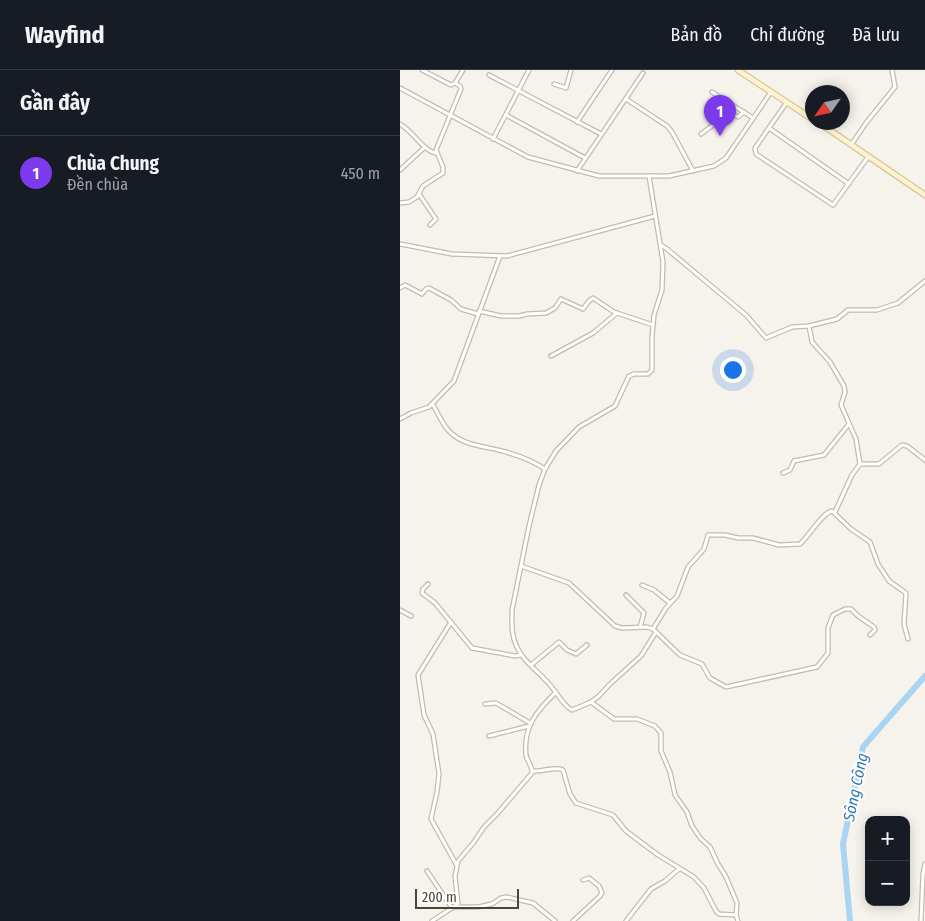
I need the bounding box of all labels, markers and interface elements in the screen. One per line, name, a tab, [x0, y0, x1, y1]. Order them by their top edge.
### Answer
text: Wayfind	[25, 21, 105, 49]
text: Bản đồ	[671, 24, 722, 46]
text: Chỉ đường	[750, 24, 824, 46]
text: Đã lưu	[852, 24, 900, 46]
north arrow	[805, 85, 850, 130]
text: Gần đây	[20, 90, 90, 116]
pin: 1	[704, 95, 736, 136]
text: Chùa Chung	[67, 152, 159, 175]
text: 1	[33, 164, 39, 183]
text: 450 m	[341, 164, 380, 183]
text: Đền chùa	[67, 175, 128, 194]
your location	[720, 357, 746, 383]
water label: Sông Công	[839, 751, 872, 824]
map controls	[865, 816, 910, 906]
button: +	[865, 816, 910, 861]
button: −	[865, 861, 910, 906]
scale bar	[415, 886, 519, 909]
text: 200 m	[422, 889, 457, 906]

